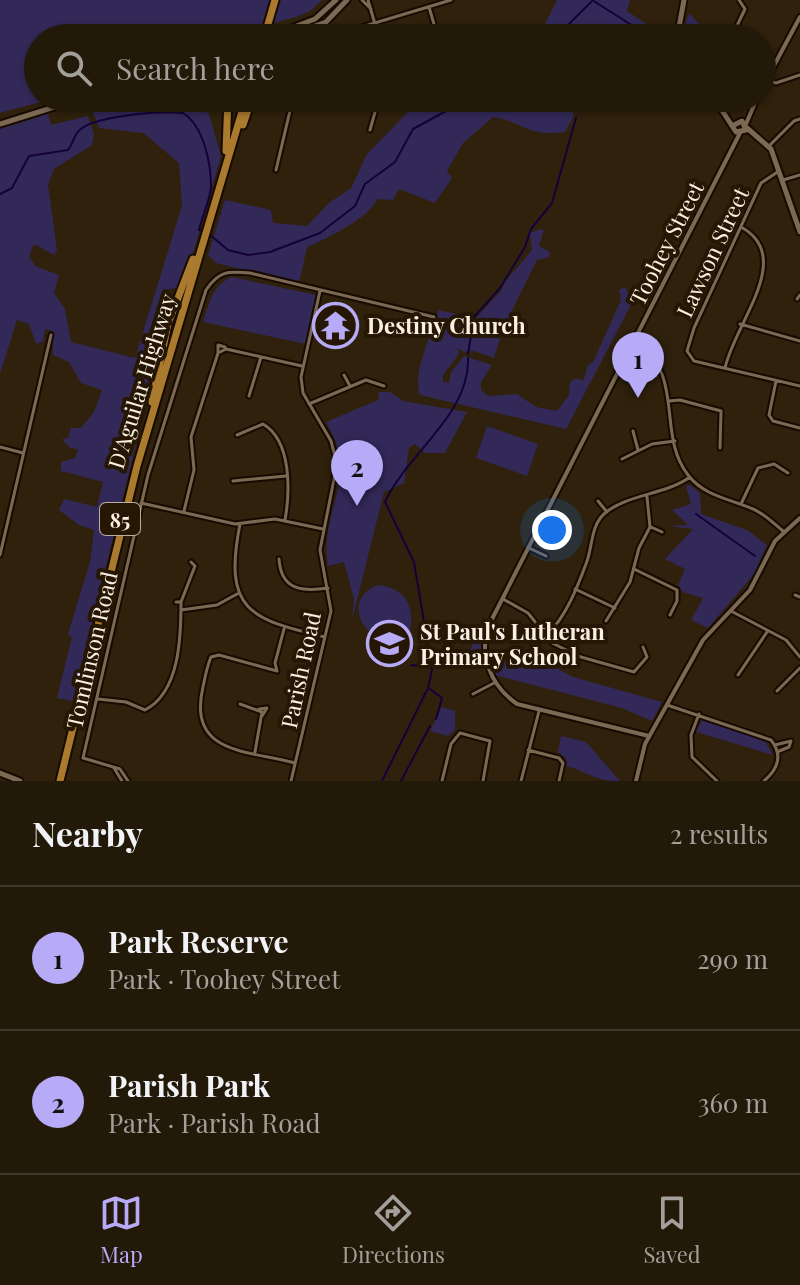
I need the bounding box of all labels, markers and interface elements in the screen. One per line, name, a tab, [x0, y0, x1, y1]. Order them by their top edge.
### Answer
search box	[24, 24, 776, 112]
icon: search	[52, 46, 96, 90]
text: Search here	[116, 48, 275, 88]
street label: Toohey Street	[622, 175, 711, 310]
street label: Lawson Street	[669, 181, 756, 322]
street label: D'Aguilar Highway	[100, 290, 182, 472]
temple icon: Destiny Church	[312, 301, 360, 349]
place label: Destiny Church	[367, 310, 526, 340]
pin: 1	[612, 332, 664, 398]
pin: 2	[331, 440, 383, 506]
road number: 85	[100, 503, 140, 535]
your location	[532, 510, 572, 550]
street label: Tomlinson Road	[58, 568, 124, 732]
street label: Parish Road	[273, 609, 327, 731]
place label: St Paul's Lutheran Primary School	[420, 616, 605, 671]
school or university icon: St Paul's Lutheran Primary School	[365, 620, 413, 668]
text: Nearby	[32, 810, 143, 856]
text: 2 results	[670, 816, 768, 851]
text: Park Reserve	[108, 921, 289, 961]
text: 1	[53, 941, 63, 976]
text: 290 m	[697, 941, 768, 976]
text: Park · Toohey Street	[108, 961, 340, 996]
text: Parish Park	[108, 1065, 270, 1105]
text: 2	[51, 1085, 65, 1120]
text: 360 m	[698, 1085, 768, 1120]
text: Park · Parish Road	[108, 1105, 321, 1140]
tab: Map	[99, 1191, 143, 1269]
tab: Directions	[342, 1191, 445, 1269]
tab: Saved	[643, 1191, 701, 1269]

